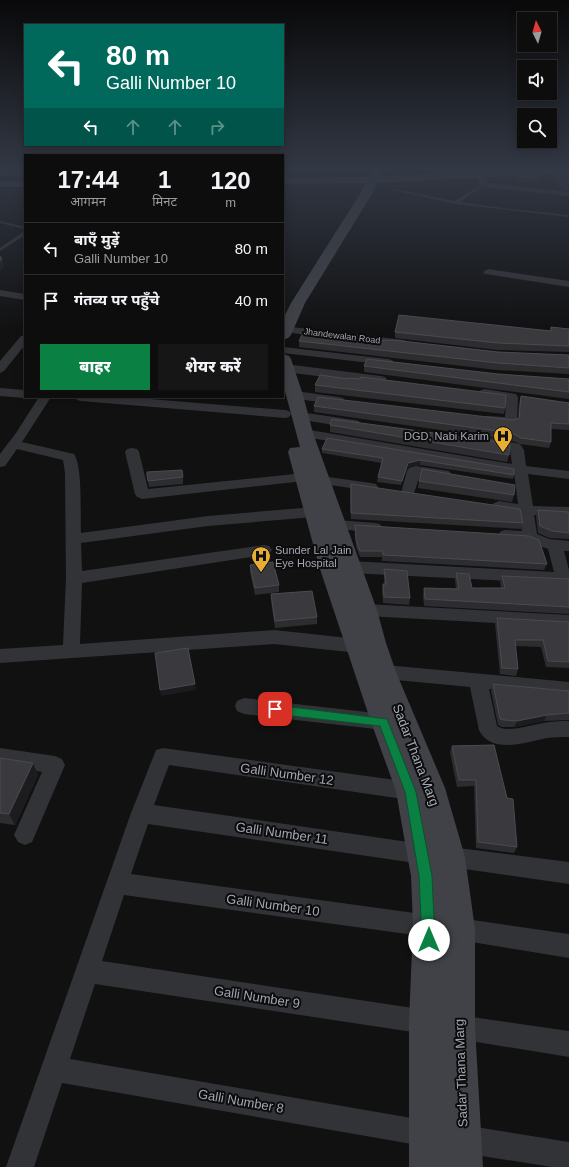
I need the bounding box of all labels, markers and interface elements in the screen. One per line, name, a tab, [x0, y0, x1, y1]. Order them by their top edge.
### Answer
north arrow	[517, 12, 557, 52]
map controls	[517, 12, 557, 148]
icon: left	[40, 40, 92, 92]
text: 80 m	[106, 40, 170, 71]
button: sound	[517, 60, 557, 100]
text: Galli Number 10	[106, 73, 236, 93]
button: search	[517, 108, 557, 148]
icon: left	[80, 116, 102, 138]
icon: ahead	[122, 116, 144, 138]
icon: ahead	[164, 116, 186, 138]
icon: right	[206, 116, 228, 138]
text: 17:44	[57, 166, 119, 193]
text: 1	[158, 166, 171, 193]
text: 120	[211, 167, 251, 194]
text: आगमन	[70, 194, 106, 209]
text: मिनट	[152, 194, 177, 209]
text: m	[225, 195, 236, 210]
text: बाएँ मुड़ें	[74, 231, 119, 248]
icon: left	[40, 238, 62, 260]
text: 80 m	[235, 240, 268, 257]
text: Galli Number 10	[74, 251, 168, 266]
icon: arrive	[40, 290, 62, 312]
text: गंतव्य पर पहुँचे	[74, 291, 159, 308]
text: 40 m	[235, 292, 268, 309]
street label: Jhandewalan Road	[303, 326, 381, 346]
button: बाहर	[40, 344, 150, 390]
button: शेयर करें	[158, 344, 268, 390]
hospital icon: DGD, Nabi Karim	[492, 425, 514, 453]
place label: DGD, Nabi Karim	[404, 430, 489, 442]
place label: Sunder Lal Jain Eye Hospital	[275, 544, 351, 569]
hospital icon: Sunder Lal Jain Eye Hospital	[250, 545, 272, 573]
pin	[258, 692, 292, 726]
icon: arrive	[264, 698, 286, 720]
street label: Sadar Thana Marg	[390, 702, 442, 808]
street label: Galli Number 12	[239, 760, 335, 788]
street label: Galli Number 11	[235, 819, 329, 847]
street label: Galli Number 10	[225, 891, 321, 919]
position arrow	[408, 919, 450, 961]
street label: Galli Number 9	[213, 983, 301, 1011]
street label: Sadar Thana Marg	[452, 1019, 470, 1127]
street label: Galli Number 8	[197, 1086, 285, 1116]

